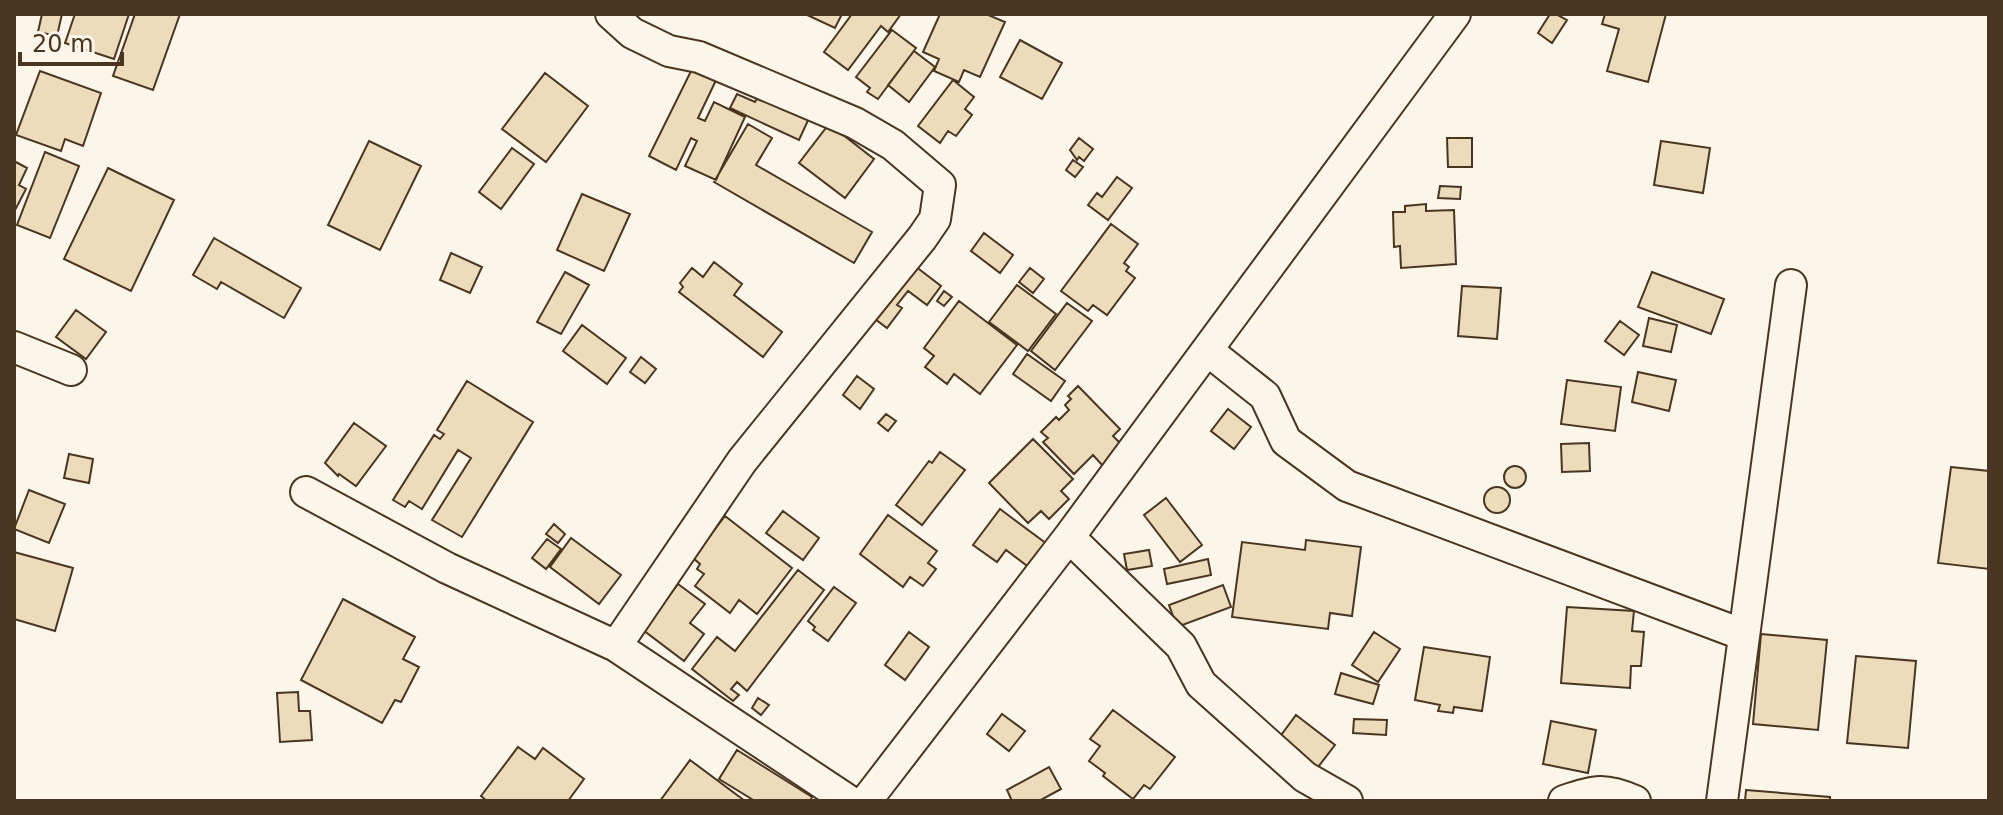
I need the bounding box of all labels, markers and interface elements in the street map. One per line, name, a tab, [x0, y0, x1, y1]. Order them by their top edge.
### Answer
scale bar	[20, 16, 122, 66]
text: 20 m	[32, 30, 94, 58]

